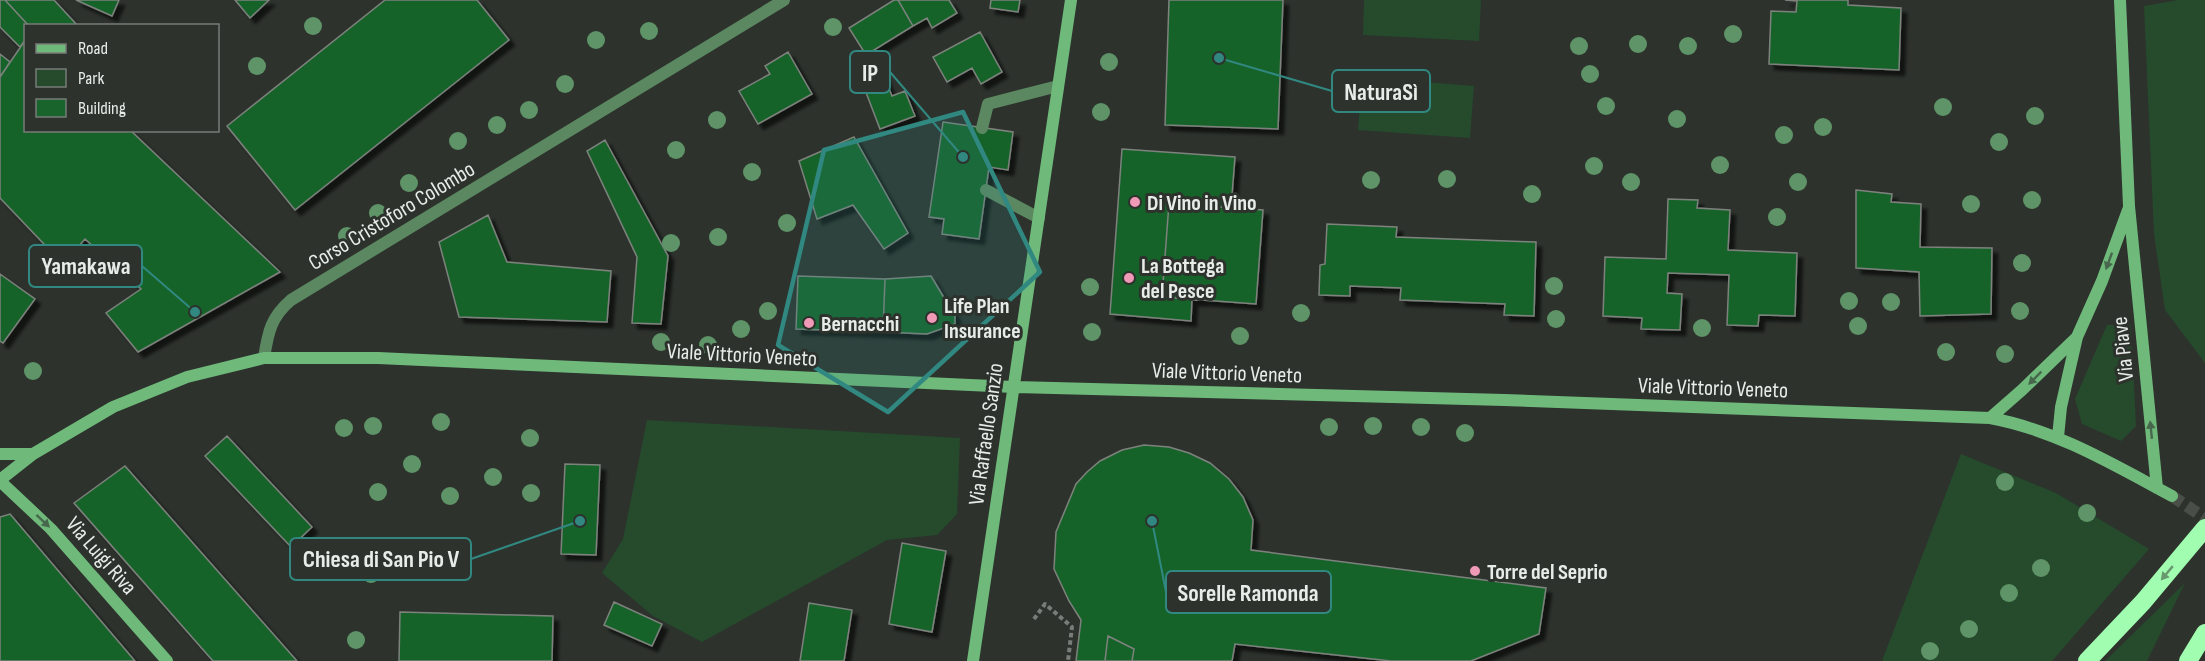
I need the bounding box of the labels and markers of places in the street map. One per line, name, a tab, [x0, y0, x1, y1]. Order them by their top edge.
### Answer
callout: IP	[850, 51, 890, 93]
callout: NaturaSì	[1332, 70, 1430, 112]
place label: Di Vino in Vino	[1147, 190, 1257, 217]
marker: Di Vino in Vino	[1128, 195, 1142, 209]
callout: Yamakawa	[29, 245, 142, 287]
place label: La Bottega del Pesce	[1141, 253, 1224, 305]
marker: La Bottega del Pesce	[1122, 271, 1136, 285]
place label: Life Plan Insurance	[944, 293, 1021, 345]
place label: Bernacchi	[821, 311, 899, 338]
marker: Life Plan Insurance	[925, 311, 939, 325]
marker: Bernacchi	[802, 316, 816, 330]
callout: Chiesa di San Pio V	[290, 538, 471, 580]
place label: Torre del Seprio	[1487, 559, 1608, 586]
marker: Torre del Seprio	[1468, 564, 1482, 578]
callout: Sorelle Ramonda	[1166, 571, 1331, 613]

